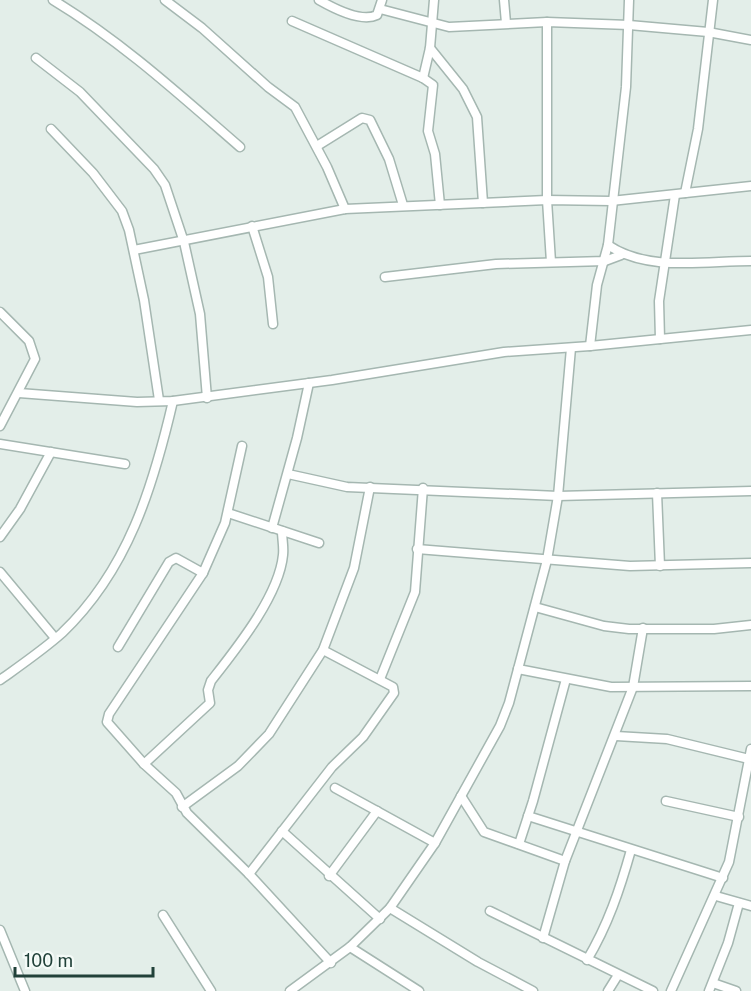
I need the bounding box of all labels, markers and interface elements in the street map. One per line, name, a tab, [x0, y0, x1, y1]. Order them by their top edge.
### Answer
scale bar	[15, 940, 153, 978]
text: 100 m	[24, 950, 73, 971]

